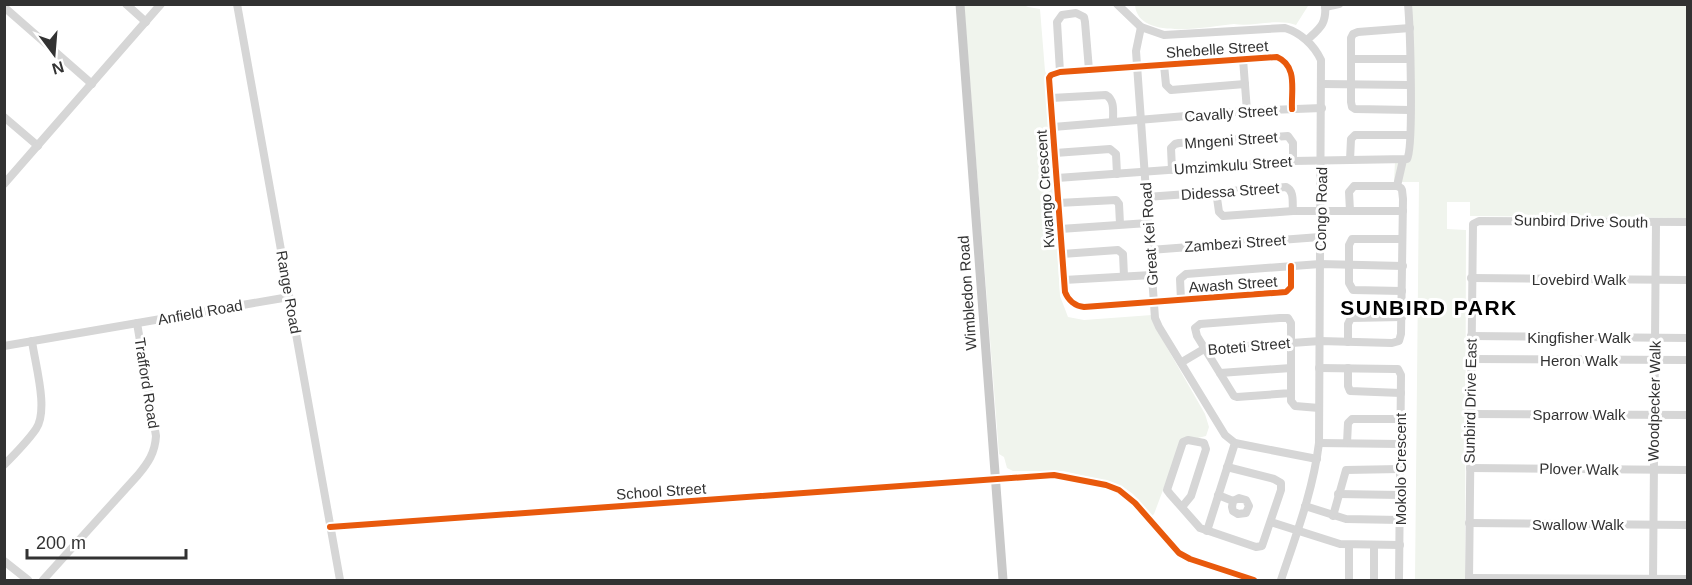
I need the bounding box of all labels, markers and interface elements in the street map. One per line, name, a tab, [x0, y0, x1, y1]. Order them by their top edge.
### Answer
north arrow	[24, 24, 84, 84]
street label: Shebelle Street	[1165, 37, 1270, 61]
text: N	[50, 58, 66, 78]
street label: Cavally Street	[1184, 101, 1279, 125]
street label: Mngeni Street	[1184, 128, 1279, 152]
street label: Kwango Crescent	[1032, 129, 1058, 249]
street label: Umzimkulu Street	[1173, 152, 1293, 178]
street label: Congo Road	[1312, 167, 1330, 251]
street label: Didessa Street	[1180, 179, 1280, 203]
street label: Great Kei Road	[1137, 182, 1161, 286]
street label: Sunbird Drive South	[1514, 211, 1648, 231]
street label: Zambezi Street	[1184, 231, 1287, 255]
street label: Wimbledon Road	[955, 235, 979, 351]
street label: Range Road	[273, 249, 305, 335]
street label: Lovebird Walk	[1532, 271, 1627, 288]
street label: Awash Street	[1188, 272, 1279, 296]
street label: Anfield Road	[156, 296, 244, 328]
district label: SUNBIRD PARK	[1340, 296, 1518, 319]
street label: Kingfisher Walk	[1527, 329, 1631, 346]
street label: Boteti Street	[1207, 334, 1292, 358]
street label: Trafford Road	[131, 336, 163, 430]
street label: Sunbird Drive East	[1460, 338, 1480, 464]
street label: Woodpecker Walk	[1644, 340, 1664, 462]
street label: Heron Walk	[1540, 352, 1618, 369]
street label: Sparrow Walk	[1533, 406, 1626, 423]
street label: Mokolo Crescent	[1392, 412, 1409, 525]
street label: Plover Walk	[1539, 460, 1619, 478]
street label: School Street	[615, 479, 707, 503]
street label: Swallow Walk	[1532, 516, 1624, 533]
scale bar	[27, 522, 186, 560]
text: 200 m	[36, 533, 86, 553]

